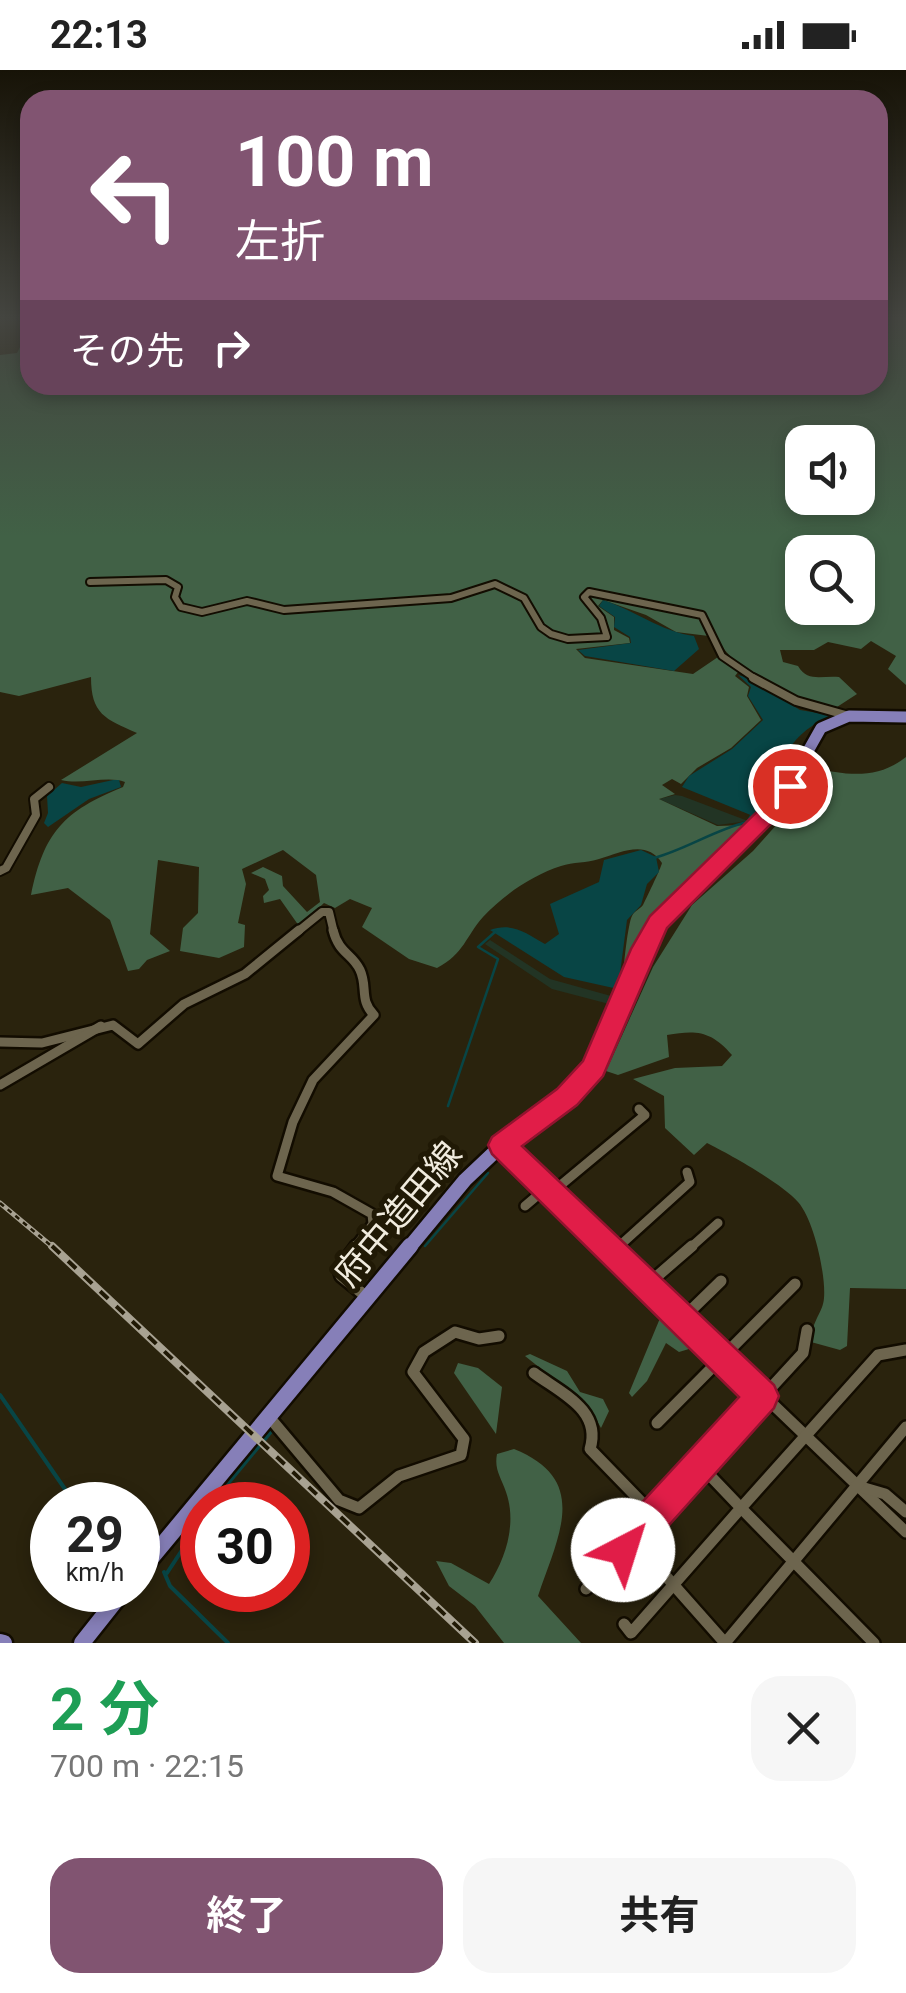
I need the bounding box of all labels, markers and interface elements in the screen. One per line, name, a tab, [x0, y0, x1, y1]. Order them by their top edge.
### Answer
text: 22:13	[50, 13, 148, 57]
text: 100 m	[235, 121, 434, 203]
icon: left	[70, 130, 200, 260]
text: 左折	[235, 215, 325, 268]
icon: right	[204, 320, 259, 375]
text: その先	[70, 329, 184, 373]
map controls	[785, 425, 875, 625]
button: sound	[785, 425, 875, 515]
button: search	[785, 535, 875, 625]
pin	[748, 744, 833, 829]
icon: arrive	[763, 759, 818, 814]
street label: 府中造田線	[326, 1134, 470, 1295]
speed limit sign: 30	[180, 1482, 310, 1612]
position arrow	[571, 1498, 675, 1602]
text: 29	[66, 1506, 124, 1564]
text: km/h	[66, 1558, 124, 1587]
text: 2 分	[50, 1674, 159, 1745]
button: close	[751, 1676, 856, 1781]
text: 700 m · 22:15	[50, 1747, 244, 1785]
button: 終了	[50, 1858, 443, 1973]
button: 共有	[463, 1858, 856, 1973]

